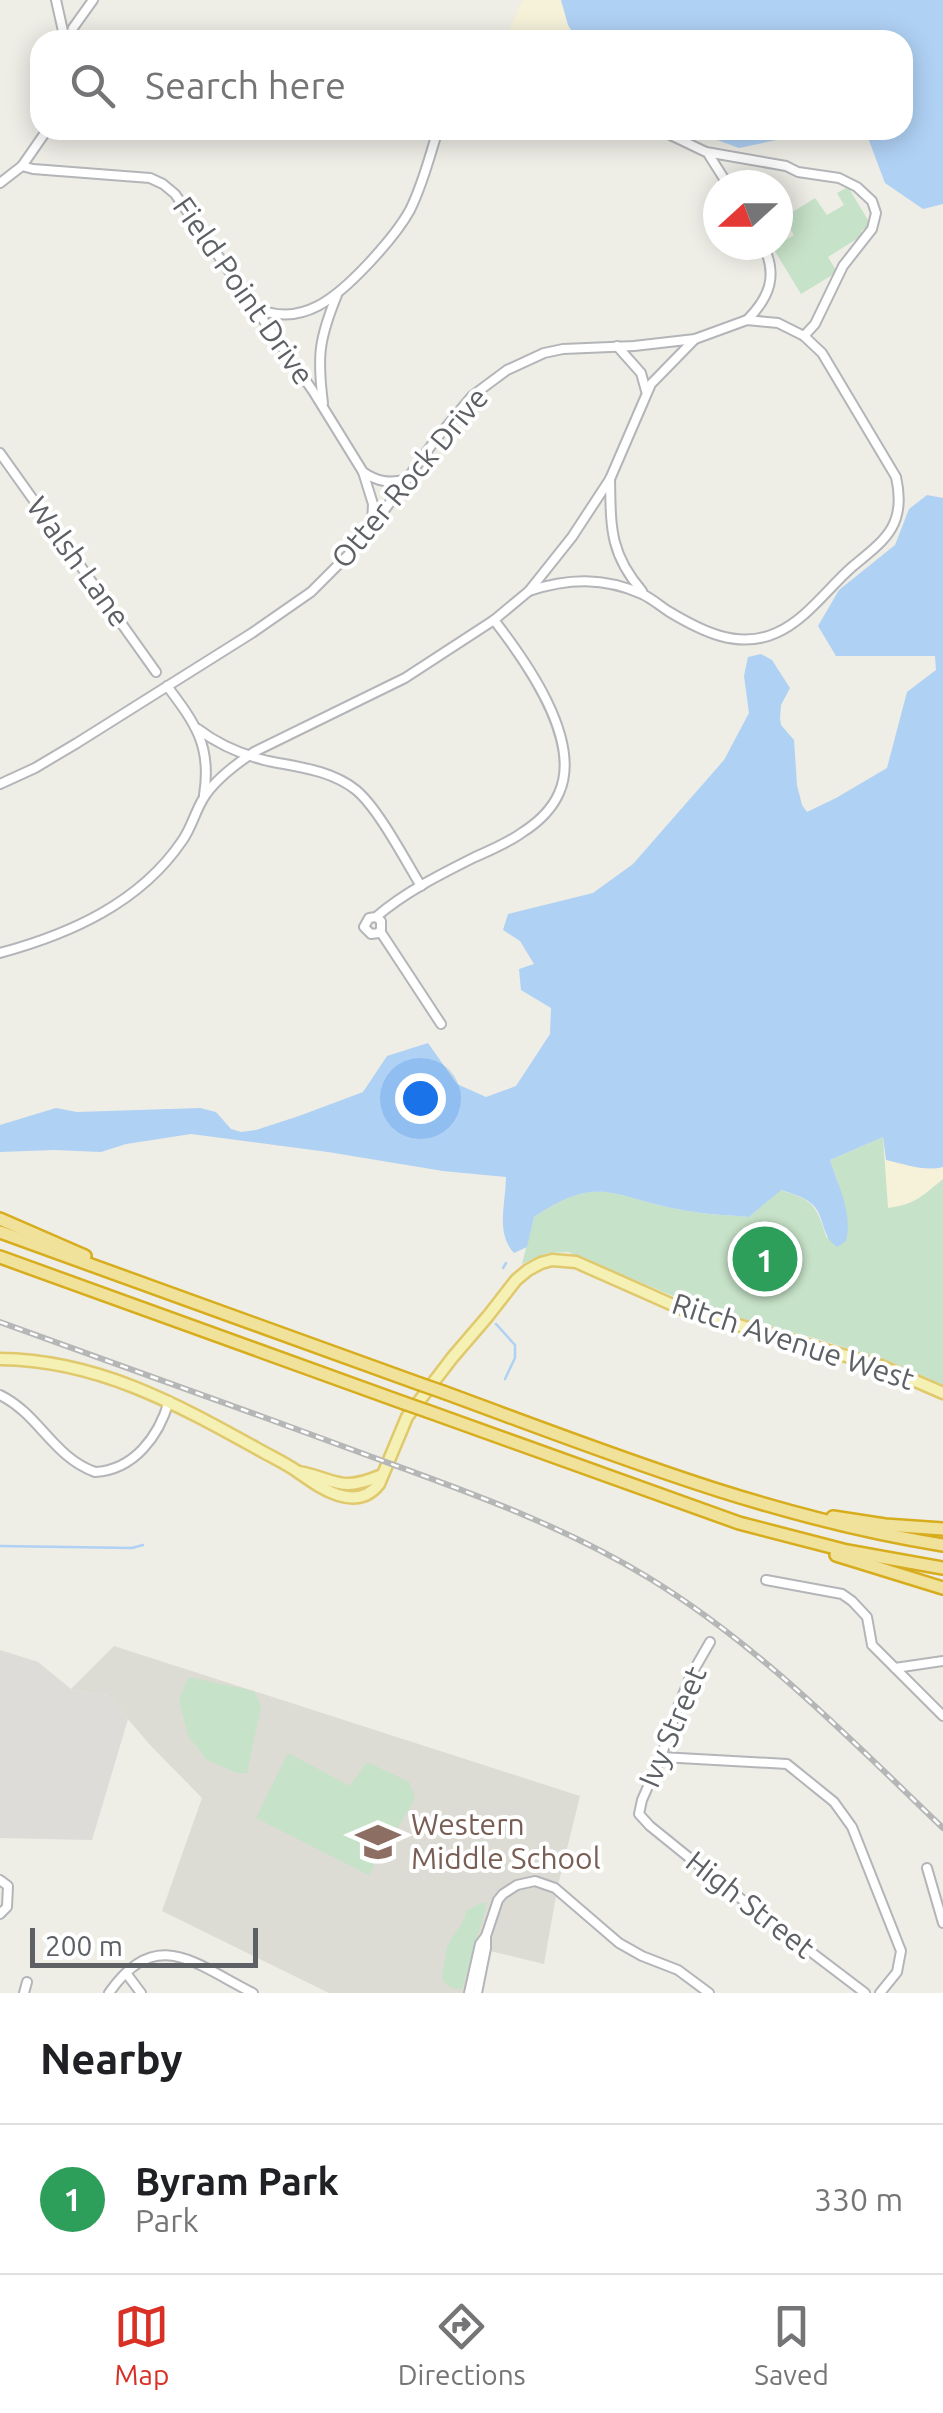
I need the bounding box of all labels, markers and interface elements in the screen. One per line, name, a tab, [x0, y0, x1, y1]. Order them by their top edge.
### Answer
search box	[30, 30, 913, 140]
icon: search	[65, 58, 120, 113]
text: Search here	[145, 64, 346, 106]
north arrow	[703, 170, 793, 260]
street label: Field Point Drive	[166, 190, 321, 391]
street label: Otter Rock Drive	[324, 380, 494, 574]
street label: Walsh Lane	[20, 490, 137, 633]
your location	[395, 1073, 446, 1124]
pin: 1	[732, 1222, 798, 1296]
street label: Ritch Avenue West	[668, 1286, 919, 1396]
street label: Ivy Street	[631, 1661, 713, 1792]
place label: Western Middle School	[411, 1807, 601, 1875]
school or university icon: Western Middle School	[354, 1818, 402, 1866]
street label: High Street	[680, 1844, 822, 1965]
scale bar	[30, 1923, 258, 1968]
text: 200 m	[45, 1930, 123, 1961]
text: Nearby	[40, 2035, 183, 2082]
text: Byram Park	[135, 2160, 339, 2202]
text: 1	[63, 2181, 82, 2217]
text: 330 m	[814, 2181, 903, 2217]
text: Park	[135, 2202, 199, 2238]
tab: Map	[114, 2299, 169, 2390]
tab: Directions	[398, 2299, 526, 2390]
tab: Saved	[754, 2299, 829, 2390]

